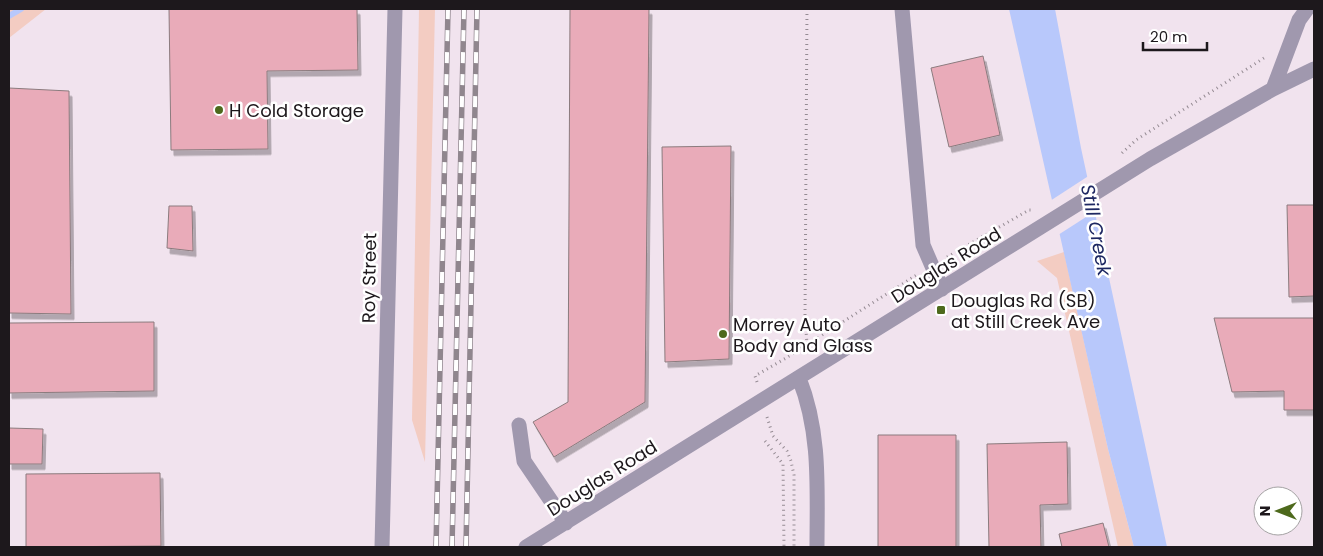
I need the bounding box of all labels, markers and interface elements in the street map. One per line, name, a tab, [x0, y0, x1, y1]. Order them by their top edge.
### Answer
scale bar	[1143, 20, 1207, 52]
text: 20 m	[1150, 26, 1188, 47]
place label: H Cold Storage	[229, 98, 364, 123]
marker: H Cold Storage	[213, 104, 225, 116]
water label: Still Creek	[1074, 182, 1118, 279]
street label: Douglas Road	[886, 221, 1006, 309]
street label: Roy Street	[356, 233, 382, 323]
place label: Douglas Rd (SB) at Still Creek Ave	[951, 288, 1100, 334]
marker: Douglas Rd (SB) at Still Creek Ave	[935, 304, 947, 316]
place label: Morrey Auto Body and Glass	[733, 312, 873, 358]
marker: Morrey Auto Body and Glass	[717, 328, 729, 340]
street label: Douglas Road	[542, 434, 662, 522]
north arrow	[1253, 486, 1303, 536]
text: N	[1255, 506, 1275, 516]

